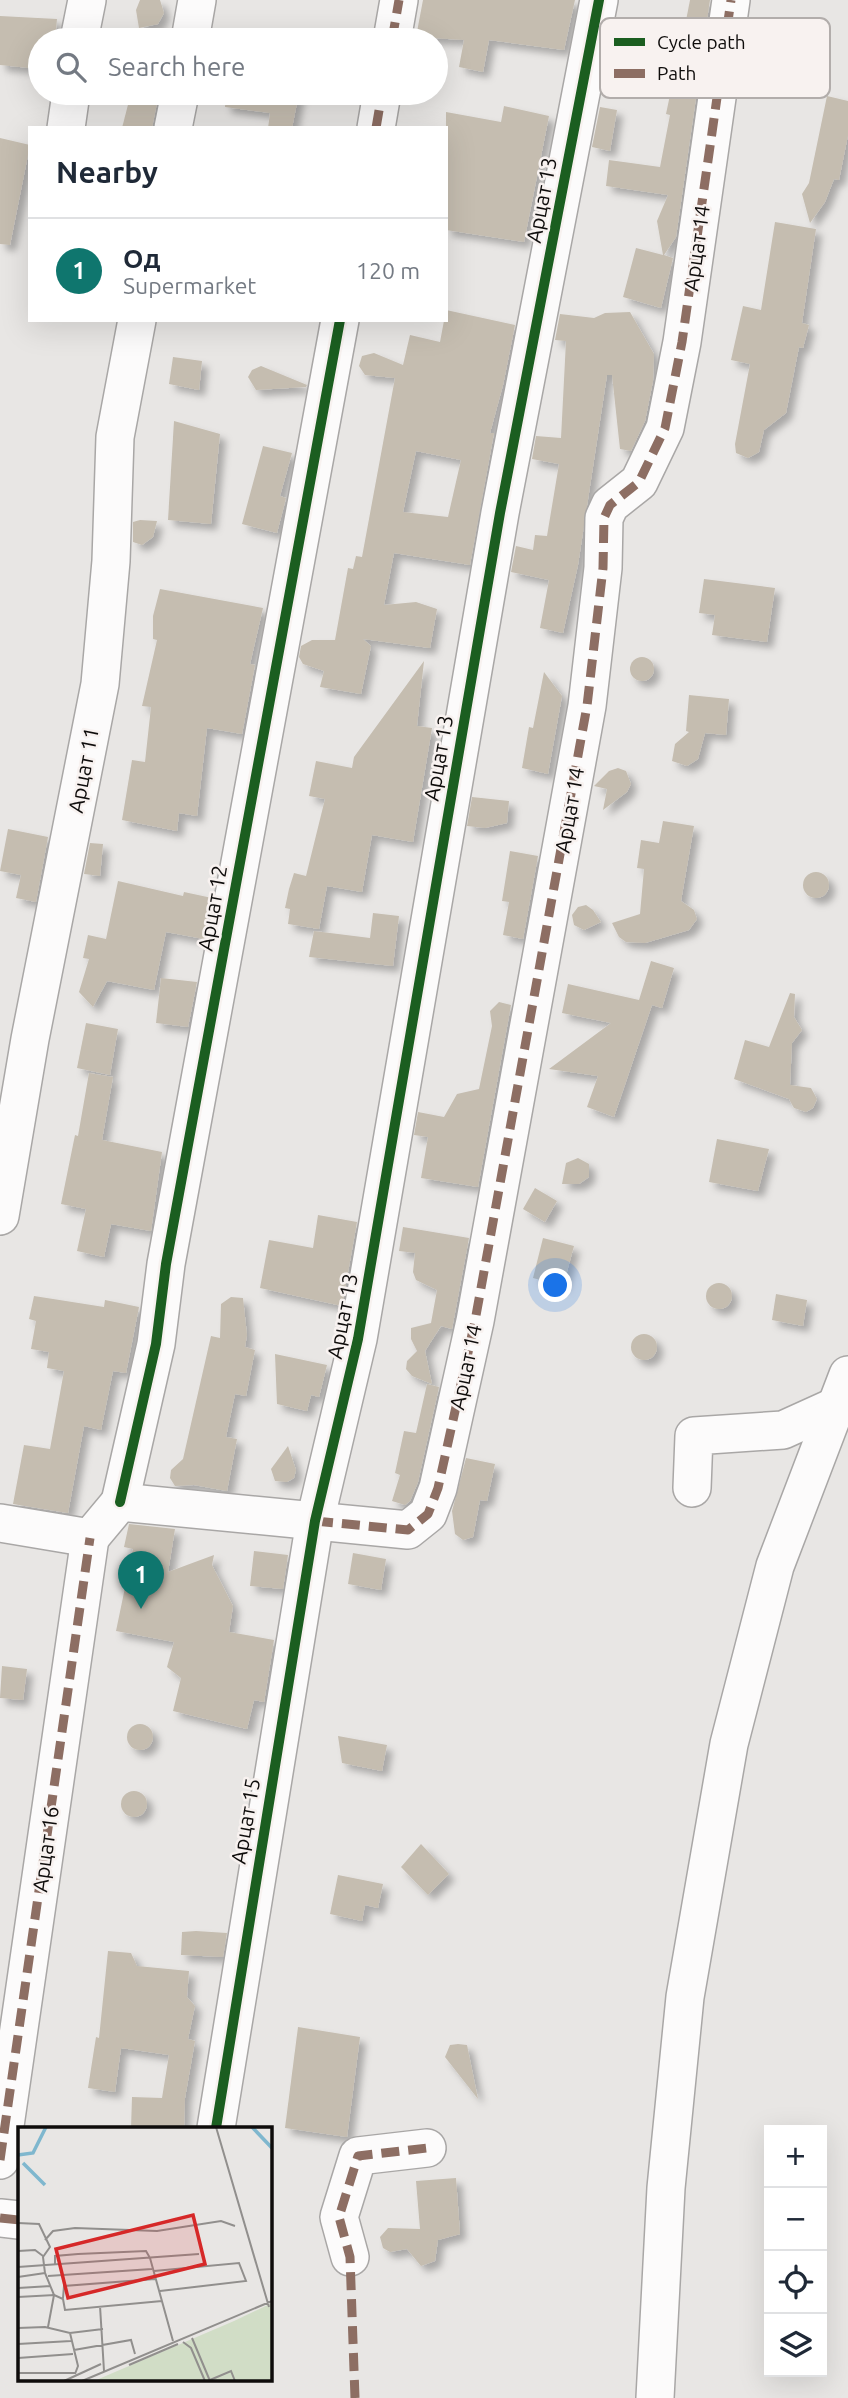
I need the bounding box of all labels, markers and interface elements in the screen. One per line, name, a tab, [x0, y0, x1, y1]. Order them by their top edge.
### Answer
legend	[600, 18, 830, 98]
search box	[28, 28, 448, 105]
text: Cycle path	[657, 31, 746, 53]
icon: search	[52, 48, 90, 86]
text: Search here	[108, 52, 245, 81]
text: Path	[657, 62, 696, 84]
text: Nearby	[56, 155, 158, 189]
street label: Арцат 13	[521, 155, 561, 245]
street label: Арцат 14	[678, 203, 714, 293]
text: Од	[123, 244, 160, 273]
text: 1	[73, 258, 85, 283]
text: 120 m	[356, 258, 420, 283]
text: Supermarket	[123, 273, 256, 298]
street label: Арцат 13	[419, 713, 457, 803]
street label: Арцат 11	[63, 725, 103, 815]
street label: Арцат 14	[550, 765, 588, 855]
street label: Арцат 12	[193, 863, 231, 953]
your location	[538, 1268, 572, 1302]
street label: Арцат 13	[322, 1271, 362, 1361]
street label: Арцат 14	[444, 1322, 486, 1412]
pin: 1	[118, 1551, 164, 1609]
street label: Арцат 15	[226, 1776, 264, 1866]
street label: Арцат 16	[27, 1804, 63, 1894]
map controls	[764, 2125, 827, 2377]
button: +	[764, 2125, 827, 2188]
inset map	[18, 2127, 271, 2380]
button: −	[764, 2188, 827, 2251]
button: locate	[764, 2251, 827, 2314]
button: layers	[764, 2314, 827, 2377]

